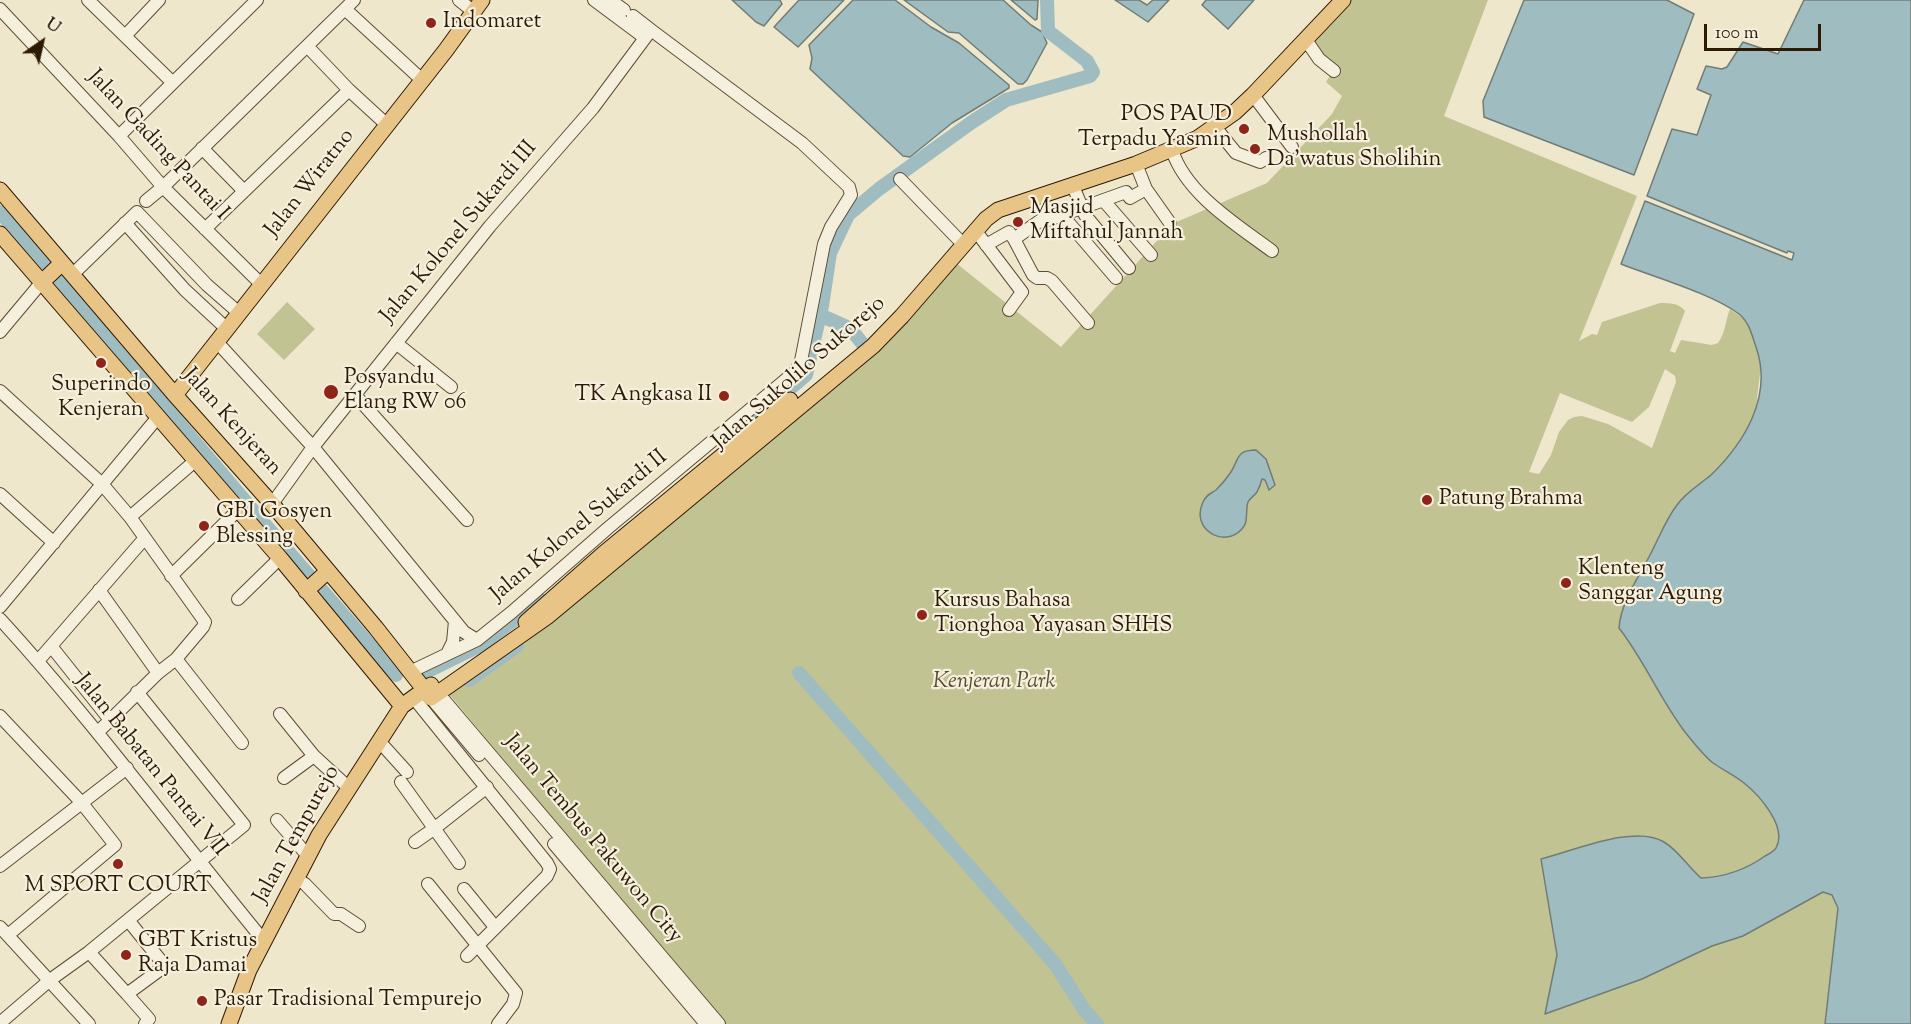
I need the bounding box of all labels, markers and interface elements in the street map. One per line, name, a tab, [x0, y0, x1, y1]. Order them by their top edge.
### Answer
place label: Indomaret	[443, 10, 541, 36]
north arrow	[12, 12, 72, 72]
scale bar	[1707, 12, 1824, 50]
text: U	[40, 13, 64, 40]
marker: Indomaret	[424, 16, 438, 30]
text: 100 m	[1715, 21, 1759, 47]
street label: Jalan Gading Pantai I	[80, 65, 234, 227]
place label: POS PAUD Terpadu Yasmin	[1078, 103, 1232, 154]
marker: POS PAUD Terpadu Yasmin	[1237, 122, 1251, 136]
place label: Mushollah Da'watus Sholihin	[1267, 123, 1442, 174]
street label: Jalan Wiratno	[260, 125, 362, 243]
street label: Jalan Kolonel Sukardi III	[376, 136, 544, 330]
marker: Mushollah Da'watus Sholihin	[1248, 142, 1262, 156]
place label: Masjid Miftahul Jannah	[1030, 196, 1183, 248]
marker: Masjid Miftahul Jannah	[1011, 215, 1025, 229]
street label: Jalan Sukolilo Sukorejo	[708, 292, 892, 456]
marker: Superindo Kenjeran	[94, 356, 108, 370]
street label: Jalan Kenjeran	[176, 364, 286, 482]
place label: Posyandu Elang RW 06	[344, 366, 467, 418]
place label: Superindo Kenjeran	[51, 373, 151, 424]
marker: Posyandu Elang RW 06	[322, 383, 340, 401]
place label: TK Angkasa II	[575, 383, 712, 409]
marker: TK Angkasa II	[717, 389, 731, 403]
street label: Jalan Kolonel Sukardi II	[486, 445, 674, 609]
place label: Patung Brahma	[1439, 487, 1583, 513]
marker: Patung Brahma	[1420, 493, 1434, 507]
place label: GBI Gosyen Blessing	[216, 500, 332, 552]
marker: GBI Gosyen Blessing	[197, 519, 211, 533]
place label: Klenteng Sanggar Agung	[1578, 557, 1723, 608]
marker: Klenteng Sanggar Agung	[1559, 576, 1573, 590]
place label: Kursus Bahasa Tionghoa Yayasan SHHS	[934, 589, 1172, 640]
marker: Kursus Bahasa Tionghoa Yayasan SHHS	[915, 608, 929, 622]
street label: Jalan Babatan Pantai VII	[68, 669, 232, 863]
park label: Kenjeran Park	[933, 670, 1055, 696]
street label: Jalan Tembus Pakuwon City	[497, 730, 687, 950]
street label: Jalan Tempurejo	[249, 761, 347, 909]
marker: M SPORT COURT	[111, 857, 125, 871]
place label: M SPORT COURT	[25, 874, 211, 900]
place label: GBT Kristus Raja Damai	[138, 929, 257, 980]
marker: GBT Kristus Raja Damai	[119, 948, 133, 962]
place label: Pasar Tradisional Tempurejo	[214, 988, 482, 1014]
marker: Pasar Tradisional Tempurejo	[195, 994, 209, 1008]

